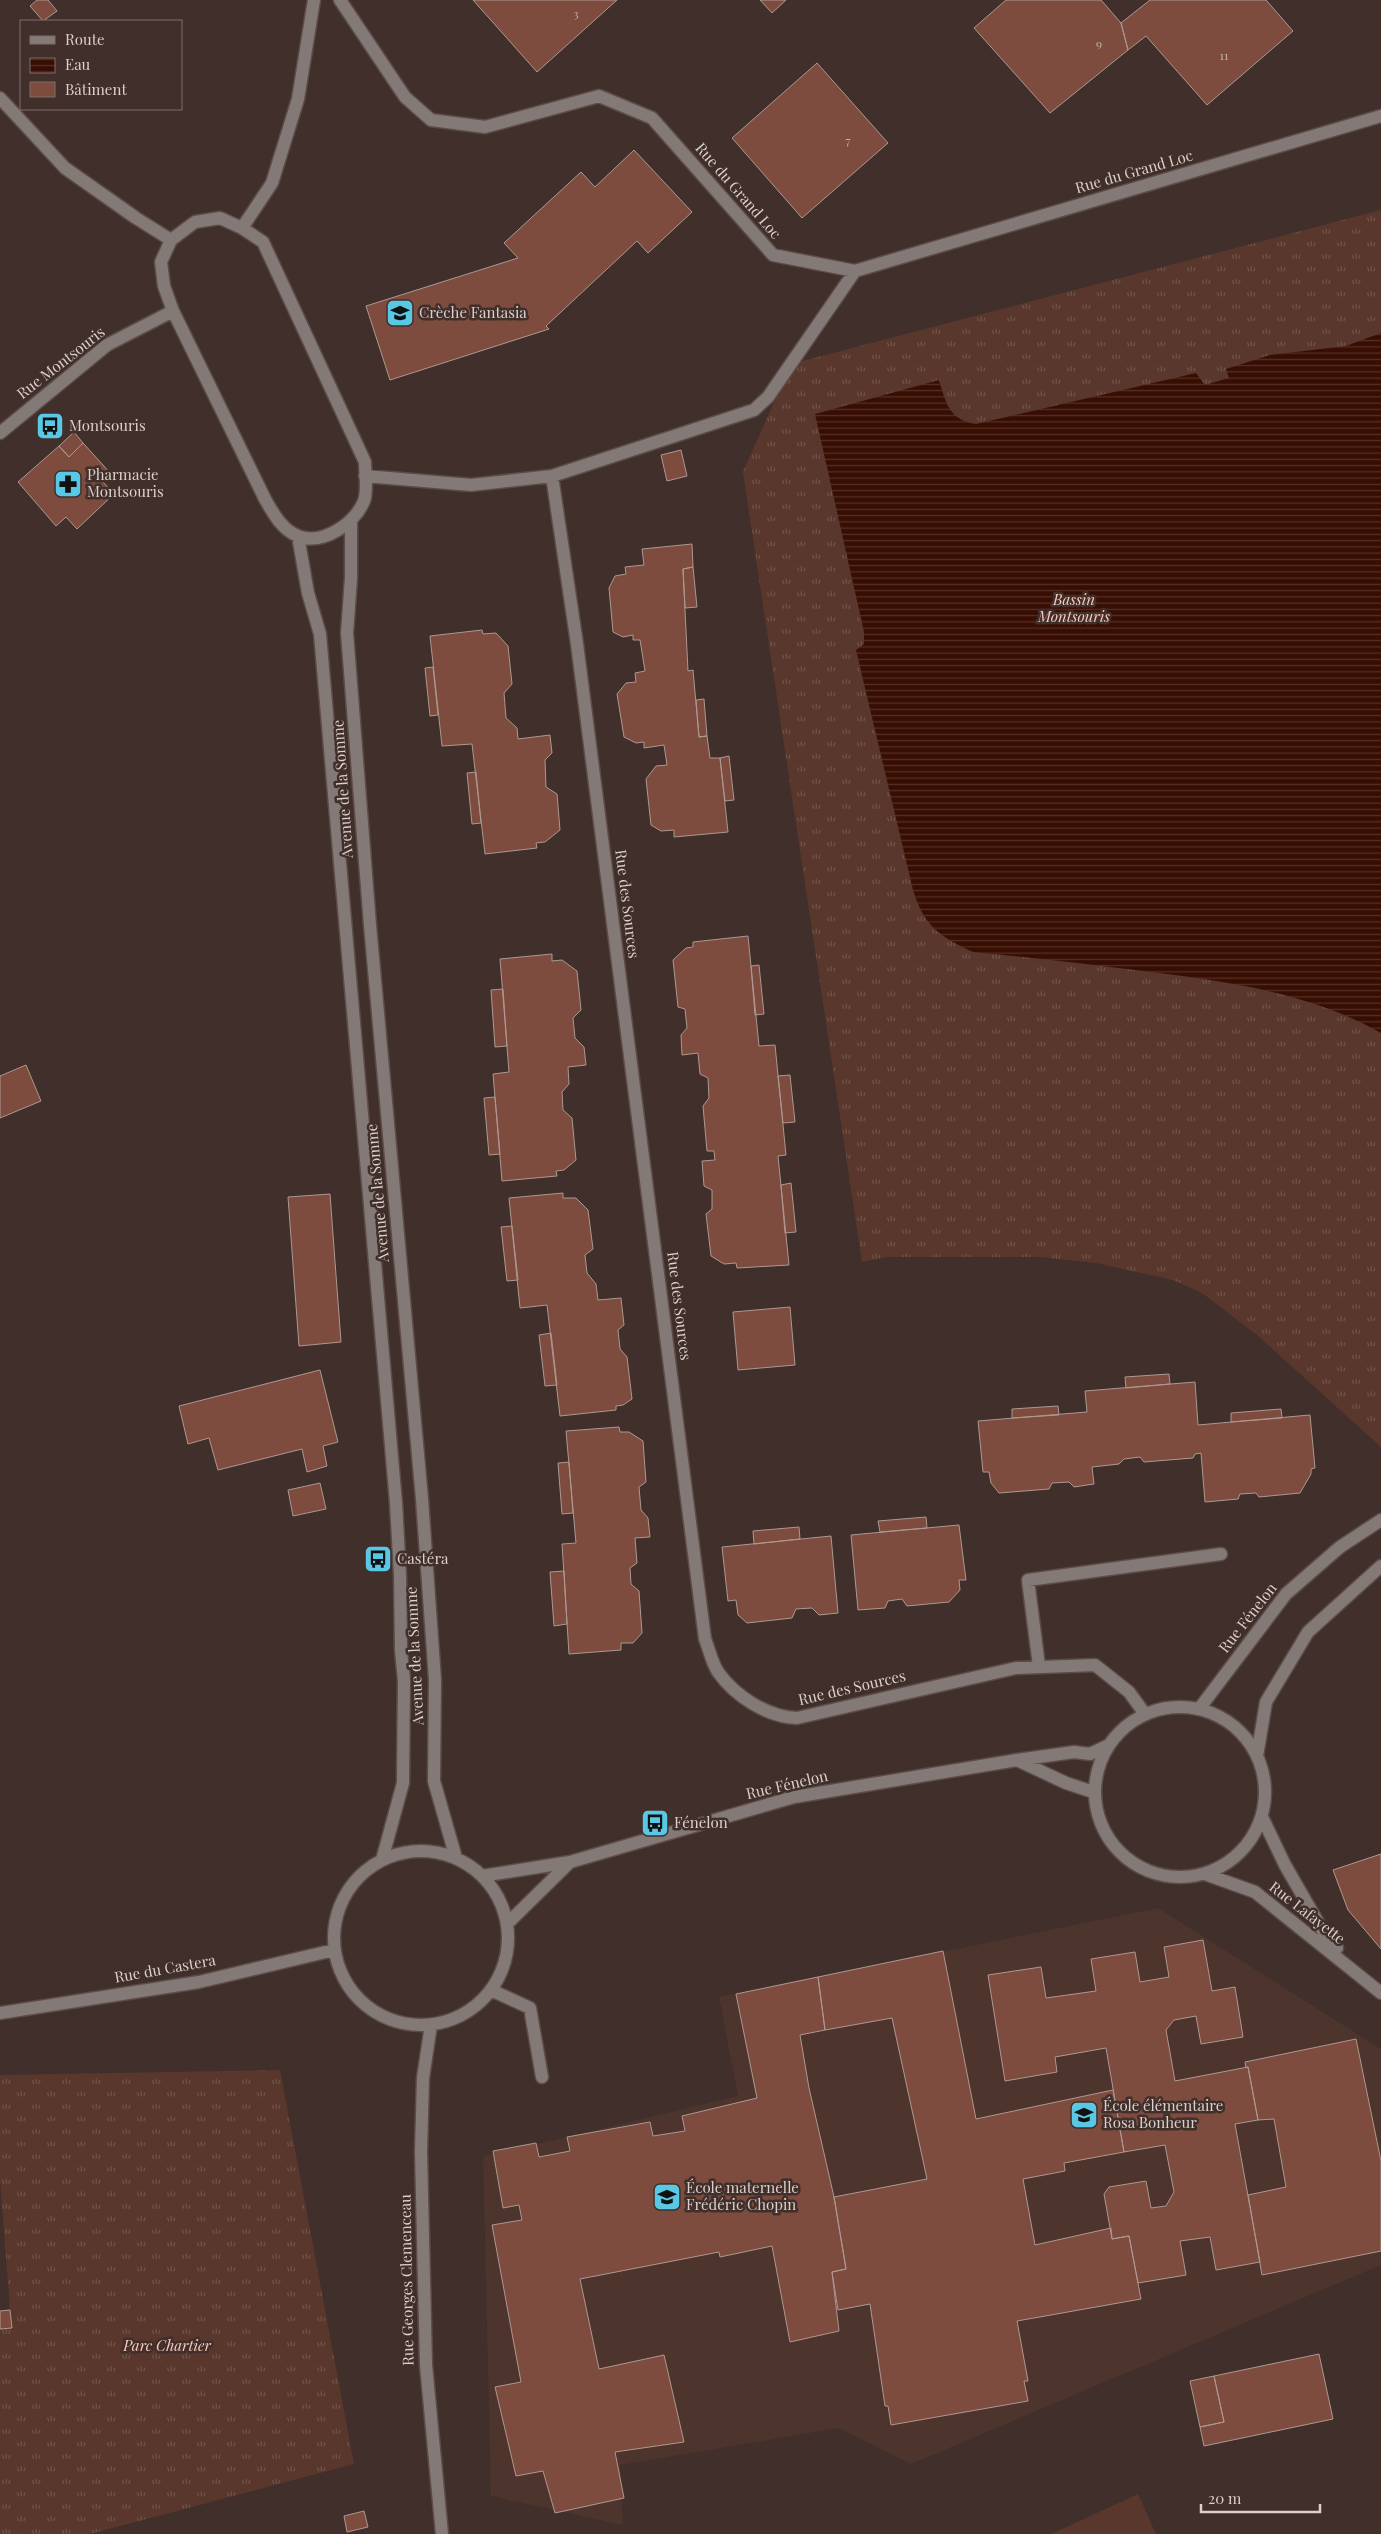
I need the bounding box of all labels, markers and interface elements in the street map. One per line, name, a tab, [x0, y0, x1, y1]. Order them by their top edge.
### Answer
house number: 3	[573, 5, 579, 21]
legend	[20, 20, 182, 110]
text: Route	[65, 29, 105, 49]
house number: 9	[1096, 35, 1102, 51]
house number: 11	[1220, 47, 1229, 63]
text: Eau	[65, 54, 91, 74]
text: Bâtiment	[65, 79, 127, 99]
house number: 7	[846, 132, 851, 148]
street label: Rue du Grand Loc	[691, 138, 786, 243]
street label: Rue du Grand Loc	[1073, 145, 1195, 197]
school or university icon: Crèche Fantasia	[385, 298, 415, 328]
place label: Crèche Fantasia	[419, 302, 527, 322]
street label: Rue Montsouris	[12, 322, 108, 403]
bus stop icon: Montsouris	[35, 411, 65, 441]
place label: Montsouris	[69, 415, 146, 435]
place label: Pharmacie Montsouris	[87, 464, 164, 501]
pharmacy icon: Pharmacie Montsouris	[53, 469, 83, 499]
park label: Bassin Montsouris	[1037, 589, 1110, 626]
street label: Avenue de la Somme	[327, 719, 357, 860]
street label: Rue des Sources	[611, 848, 645, 959]
street label: Avenue de la Somme	[361, 1123, 393, 1264]
street label: Rue des Sources	[663, 1250, 697, 1361]
bus stop icon: Castéra	[363, 1544, 393, 1574]
place label: Castéra	[397, 1548, 449, 1568]
street label: Rue Fénelon	[1214, 1578, 1281, 1656]
street label: Avenue de la Somme	[400, 1586, 428, 1727]
street label: Rue des Sources	[796, 1665, 907, 1709]
street label: Rue Fénelon	[744, 1765, 830, 1803]
bus stop icon: Fénelon	[640, 1808, 670, 1838]
place label: Fénelon	[674, 1812, 728, 1832]
street label: Rue Lafayette	[1266, 1876, 1350, 1948]
street label: Rue du Castera	[113, 1949, 218, 1987]
place label: École élémentaire Rosa Bonheur	[1103, 2095, 1223, 2132]
school or university icon: École élémentaire Rosa Bonheur	[1069, 2100, 1099, 2130]
place label: École maternelle Frédéric Chopin	[686, 2177, 799, 2214]
school or university icon: École maternelle Frédéric Chopin	[652, 2182, 682, 2212]
street label: Rue Georges Clemenceau	[394, 2194, 417, 2366]
park label: Parc Chartier	[122, 2335, 211, 2355]
scale bar	[1201, 2482, 1320, 2514]
text: 20 m	[1208, 2488, 1242, 2508]

